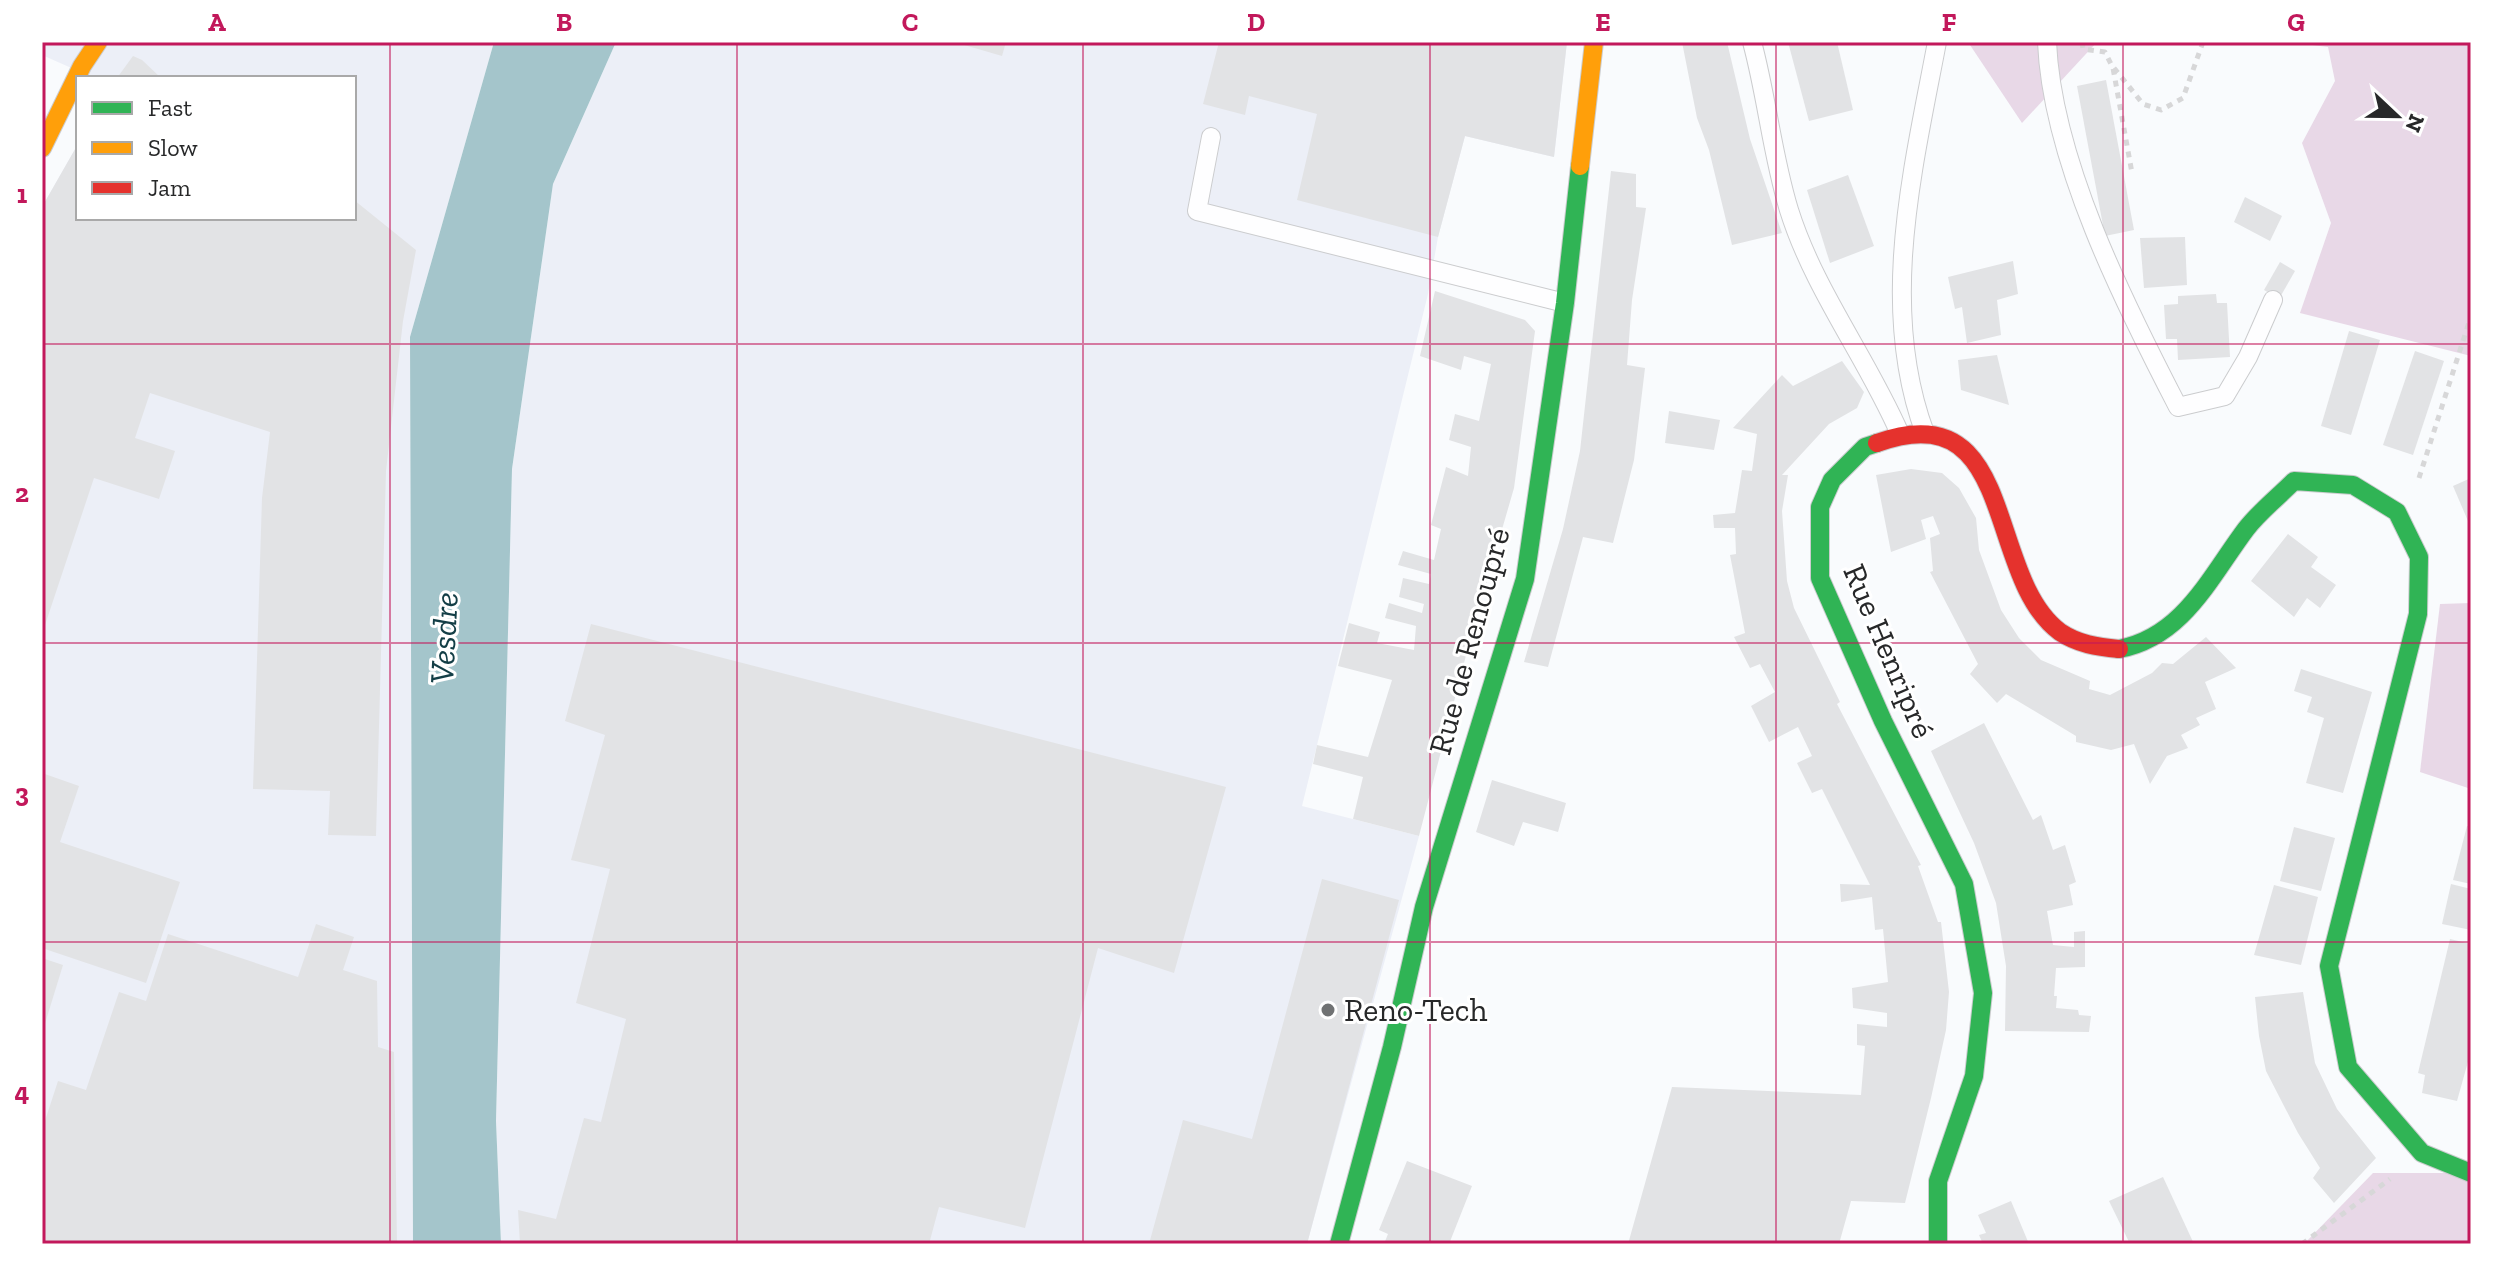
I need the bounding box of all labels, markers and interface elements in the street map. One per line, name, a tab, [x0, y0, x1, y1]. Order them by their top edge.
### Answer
text: A	[208, 6, 226, 38]
text: B	[556, 6, 572, 38]
text: C	[902, 6, 918, 38]
text: D	[1247, 6, 1265, 38]
text: E	[1595, 6, 1611, 38]
text: F	[1942, 6, 1957, 38]
text: G	[2287, 6, 2305, 38]
legend	[76, 76, 356, 220]
north arrow	[2357, 76, 2437, 156]
text: Fast	[148, 93, 192, 122]
text: N	[2399, 110, 2431, 136]
text: Slow	[148, 133, 198, 162]
text: Jam	[148, 173, 191, 202]
text: 1	[17, 178, 28, 210]
text: 2	[15, 477, 29, 509]
street label: Rue de Renoupré	[1420, 524, 1518, 758]
street label: Rue Henripré	[1835, 558, 1943, 744]
water label: Vesdre	[421, 591, 467, 685]
text: 3	[15, 777, 29, 809]
place label: Reno-Tech	[1344, 991, 1488, 1029]
marker: Reno-Tech	[1319, 1001, 1337, 1019]
text: 4	[15, 1076, 30, 1108]

